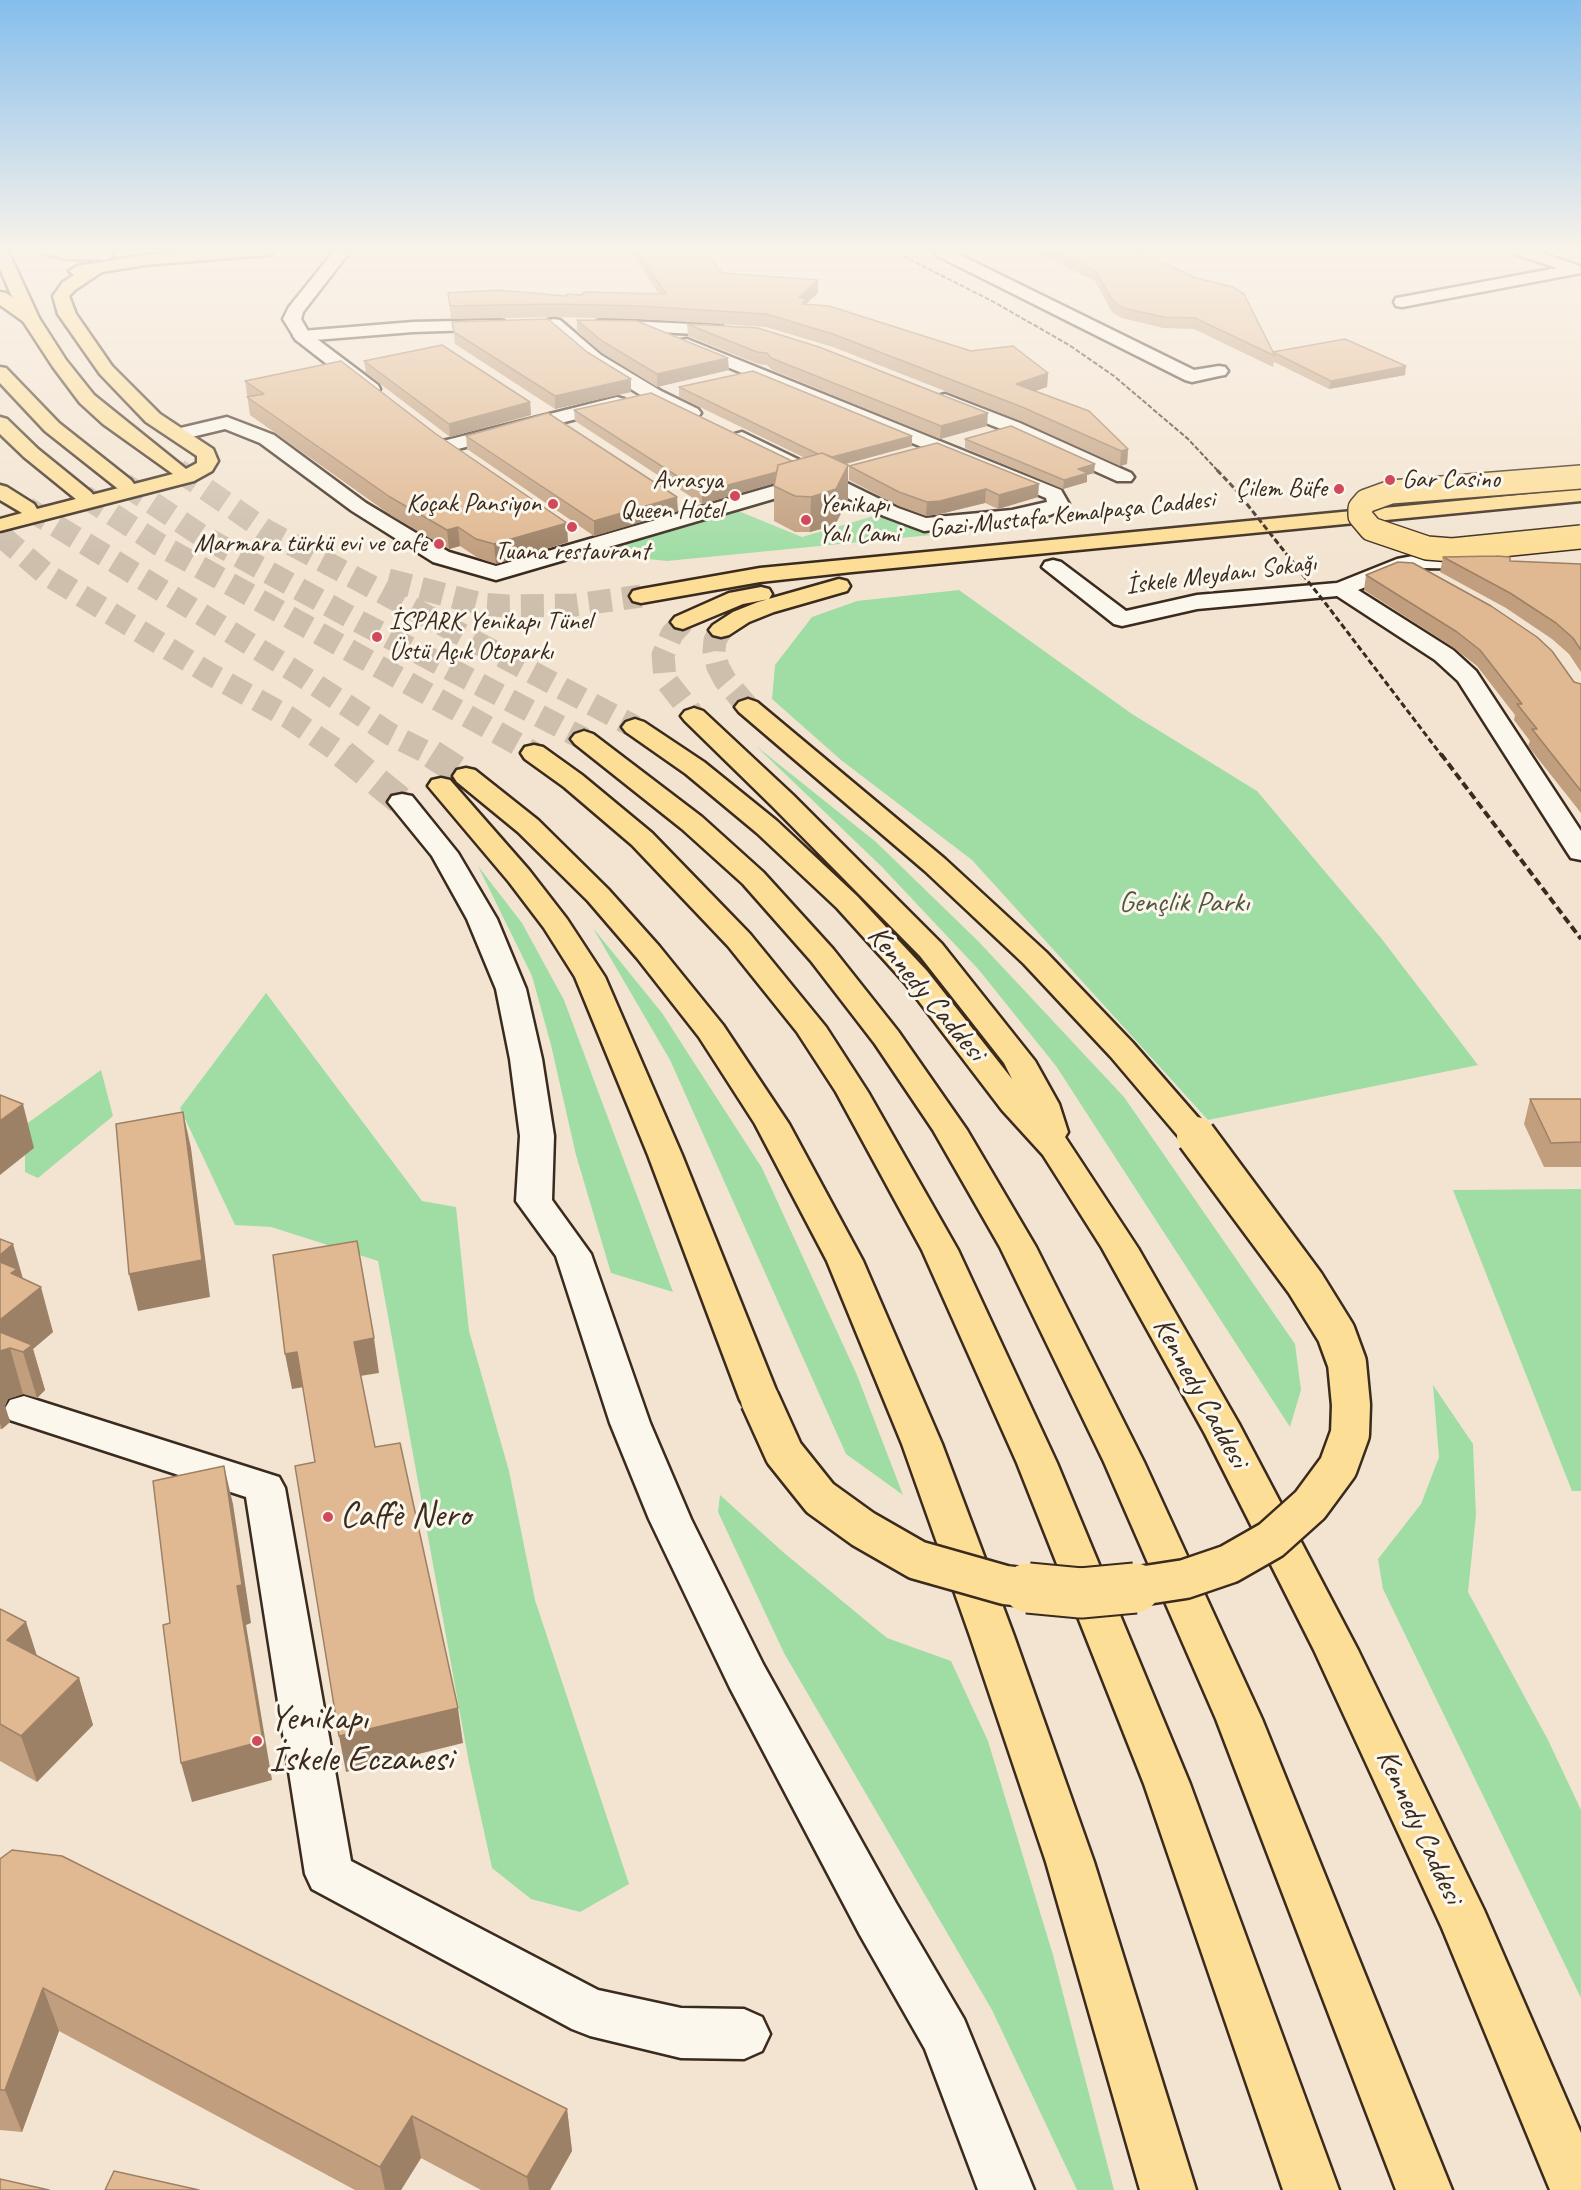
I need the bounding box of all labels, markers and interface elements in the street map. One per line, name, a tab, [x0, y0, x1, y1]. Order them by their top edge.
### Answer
place label: Gar Casino	[1402, 464, 1500, 496]
place label: Avrasya Queen Hotel	[620, 465, 723, 526]
place label: Çilem Büfe	[1235, 473, 1327, 505]
marker: Gar Casino	[1383, 473, 1397, 487]
marker: Çilem Büfe	[1332, 482, 1346, 496]
street label: Gazi Mustafa Kemalpaşa Caddesi	[928, 484, 1216, 546]
place label: Koçak Pansiyon	[406, 488, 541, 520]
marker: Avrasya Queen Hotel	[728, 489, 742, 503]
place label: Yenikapı Yalı Cami	[818, 489, 899, 550]
marker: Koçak Pansiyon	[546, 497, 560, 511]
marker: Yenikapı Yalı Cami	[799, 513, 813, 527]
marker: Tuana restaurant	[565, 520, 579, 534]
place label: Marmara türkü evi ve cafe	[194, 528, 427, 560]
place label: Tuana restaurant	[495, 536, 649, 568]
marker: Marmara türkü evi ve cafe	[432, 537, 446, 551]
street label: İskele Meydanı Sokağı	[1124, 548, 1318, 602]
place label: İSPARK Yenikapı Tünel Üstü Açık Otoparkı	[389, 606, 592, 668]
marker: İSPARK Yenikapı Tünel Üstü Açık Otoparkı	[370, 630, 384, 644]
park label: Gençlik Parkı	[1119, 885, 1249, 921]
street label: Kennedy Caddesi	[859, 919, 993, 1069]
street label: Kennedy Caddesi	[1144, 1312, 1256, 1474]
place label: Caffè Nero	[340, 1495, 470, 1539]
marker: Caffè Nero	[321, 1510, 335, 1524]
place label: Yenikapı İskele Eczanesi	[269, 1698, 453, 1783]
marker: Yenikapı İskele Eczanesi	[250, 1734, 264, 1748]
street label: Kennedy Caddesi	[1368, 1744, 1470, 1910]

